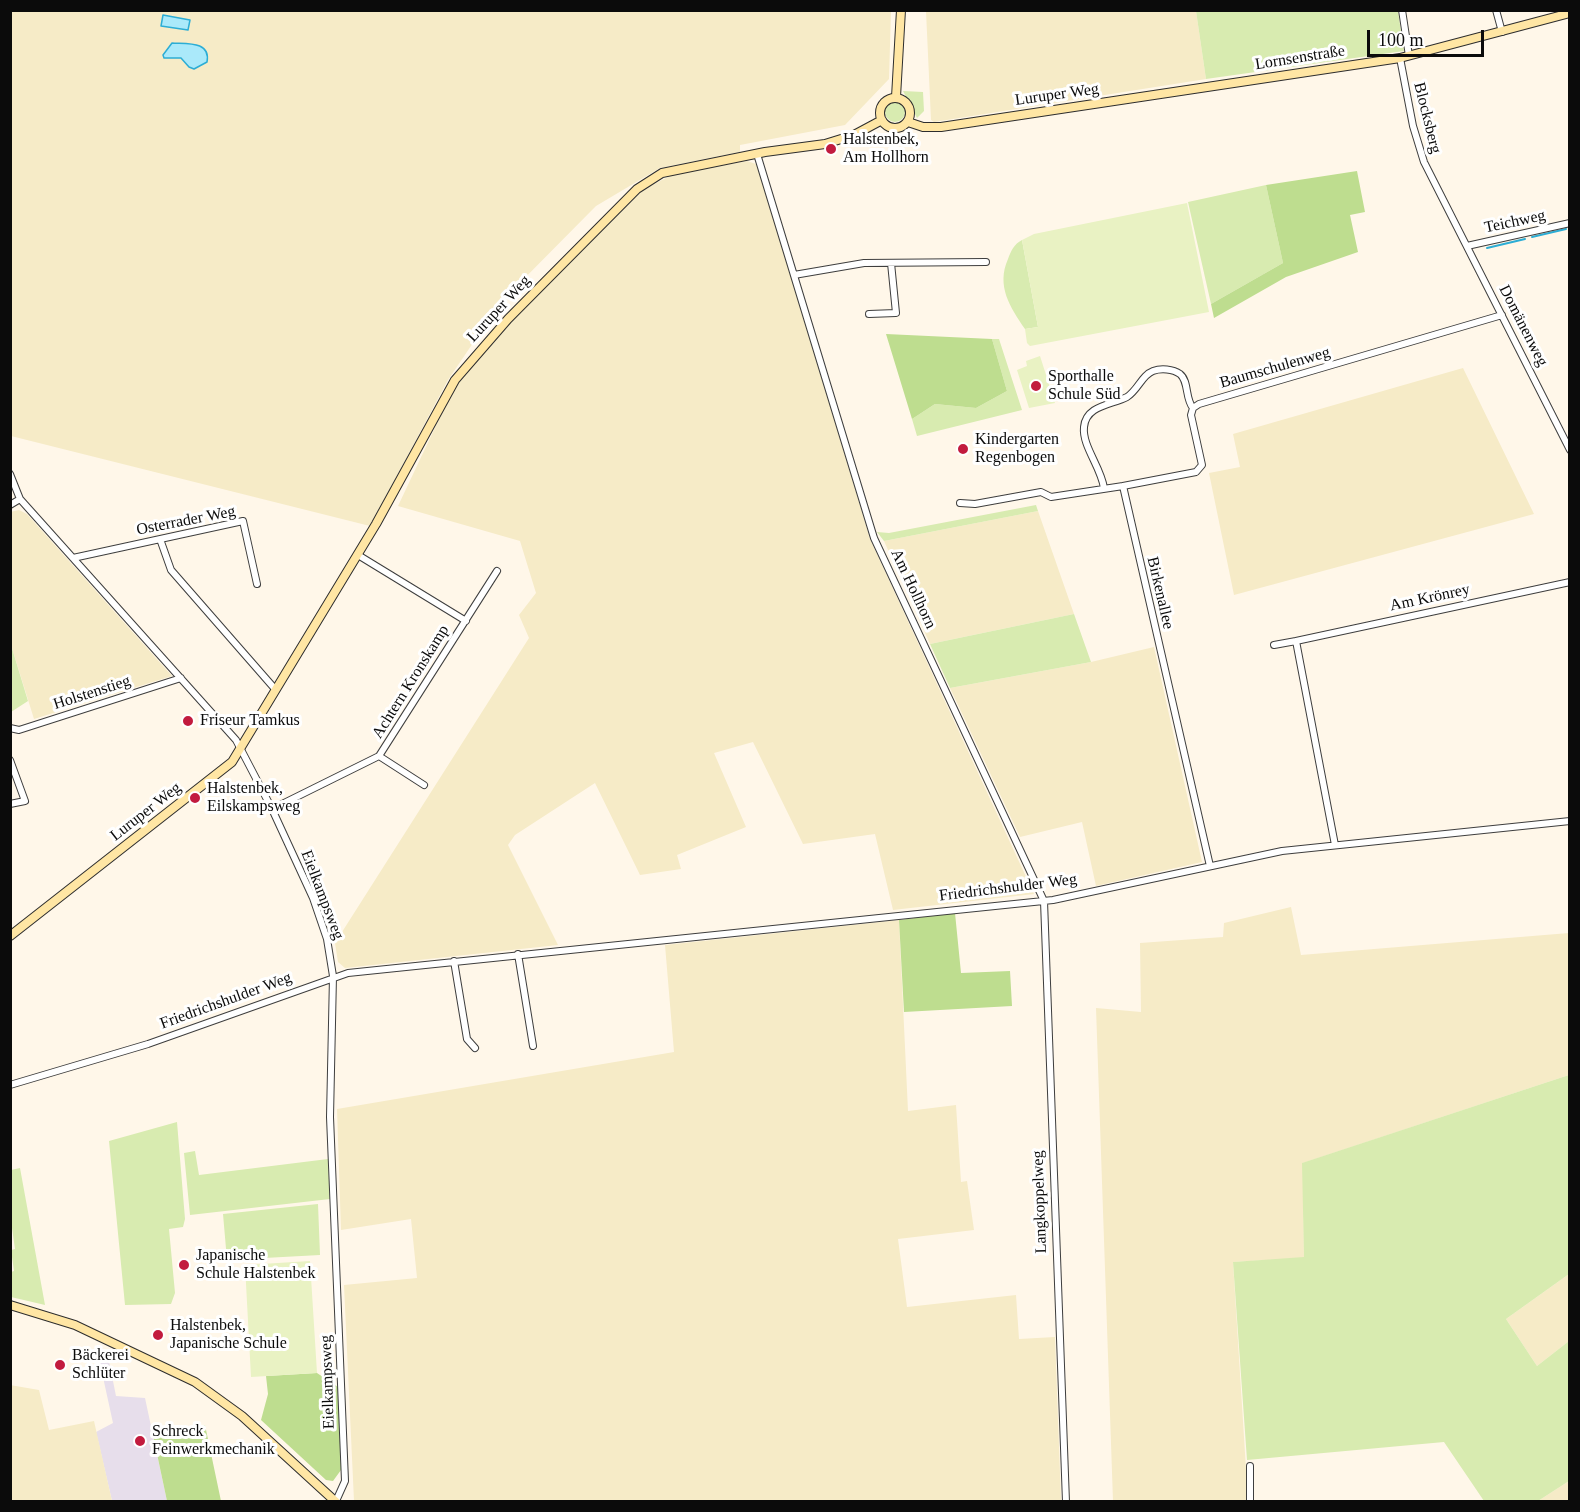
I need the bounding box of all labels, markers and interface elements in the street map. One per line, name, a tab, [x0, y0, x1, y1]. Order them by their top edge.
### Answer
scale bar	[1370, 18, 1487, 56]
text: 100 m	[1378, 30, 1424, 50]
street label: Lornsenstraße	[1254, 41, 1346, 75]
street label: Luruper Weg	[1014, 80, 1100, 110]
street label: Blocksberg	[1409, 80, 1445, 156]
place label: Halstenbek, Am Hollhorn	[843, 130, 929, 168]
marker: Halstenbek, Am Hollhorn	[824, 142, 838, 156]
street label: Teichweg	[1483, 206, 1547, 238]
street label: Luruper Weg	[463, 272, 535, 346]
street label: Domänenweg	[1494, 282, 1552, 370]
street label: Baumschulenweg	[1218, 343, 1332, 393]
place label: Sporthalle Schule Süd	[1048, 367, 1120, 405]
marker: Sporthalle Schule Süd	[1029, 379, 1043, 393]
place label: Kindergarten Regenbogen	[975, 430, 1059, 468]
marker: Kindergarten Regenbogen	[956, 442, 970, 456]
street label: Osterrader Weg	[135, 502, 237, 540]
street label: Am Hollhorn	[886, 546, 940, 632]
street label: Birkenallee	[1142, 555, 1178, 631]
street label: Am Krönrey	[1388, 580, 1472, 616]
street label: Achtern Kronskamp	[368, 622, 454, 742]
street label: Holstenstieg	[51, 672, 133, 714]
place label: Friseur Tamkus	[200, 711, 300, 731]
marker: Friseur Tamkus	[181, 714, 195, 728]
street label: Luruper Weg	[107, 778, 185, 846]
place label: Halstenbek, Eilskampsweg	[207, 779, 300, 817]
marker: Halstenbek, Eilskampsweg	[188, 791, 202, 805]
street label: Eielkampsweg	[296, 848, 348, 942]
street label: Friedrichshulder Weg	[938, 870, 1078, 906]
street label: Friedrichshulder Weg	[158, 968, 294, 1034]
street label: Langkoppelweg	[1029, 1150, 1051, 1254]
place label: Japanische Schule Halstenbek	[196, 1246, 316, 1284]
marker: Japanische Schule Halstenbek	[177, 1258, 191, 1272]
place label: Halstenbek, Japanische Schule	[170, 1316, 287, 1354]
marker: Halstenbek, Japanische Schule	[151, 1328, 165, 1342]
street label: Eielkampsweg	[317, 1335, 339, 1429]
place label: Bäckerei Schlüter	[72, 1346, 129, 1384]
marker: Bäckerei Schlüter	[53, 1358, 67, 1372]
place label: Schreck Feinwerkmechanik	[152, 1422, 275, 1460]
marker: Schreck Feinwerkmechanik	[133, 1434, 147, 1448]

